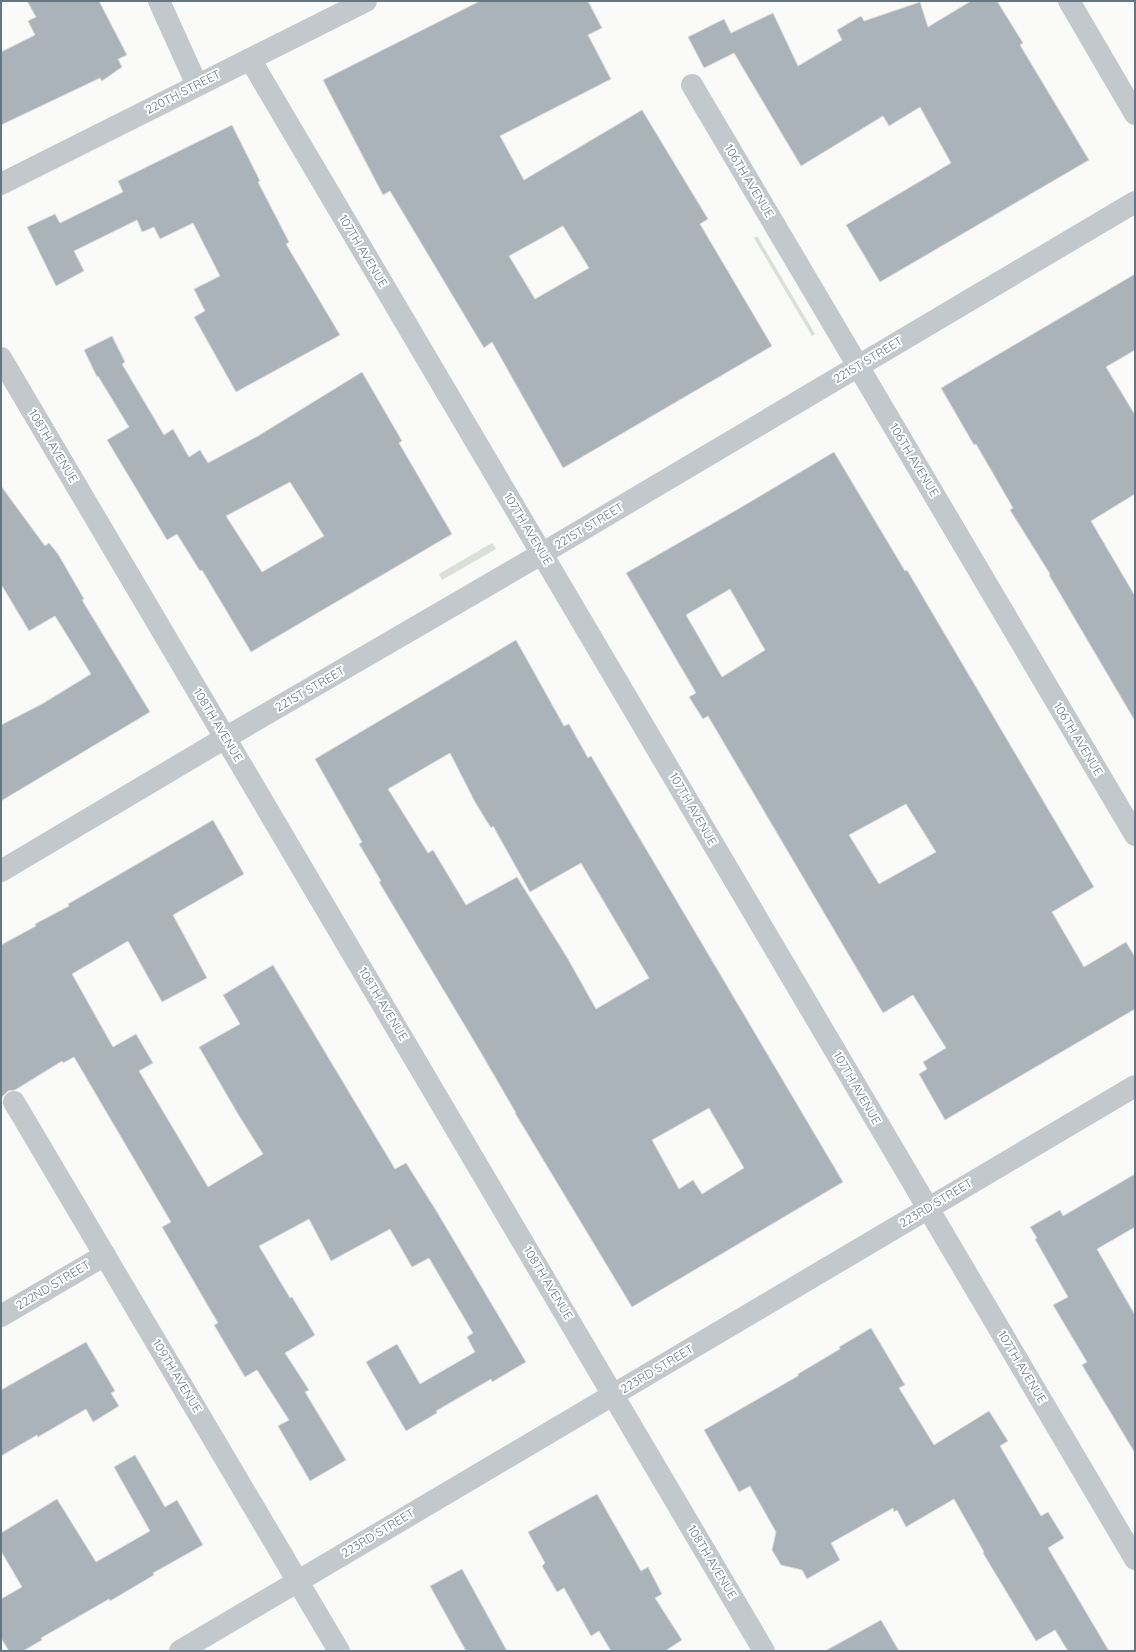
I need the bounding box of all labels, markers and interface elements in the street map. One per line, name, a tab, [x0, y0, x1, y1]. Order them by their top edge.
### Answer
street label: 220TH STREET	[143, 66, 223, 117]
street label: 106TH AVENUE	[722, 141, 777, 220]
street label: 107TH AVENUE	[336, 212, 391, 290]
street label: 221ST STREET	[830, 333, 905, 386]
street label: 108TH AVENUE	[26, 406, 81, 485]
street label: 106TH AVENUE	[887, 420, 942, 499]
street label: 107TH AVENUE	[501, 490, 556, 568]
street label: 221ST STREET	[551, 499, 626, 552]
street label: 221ST STREET	[272, 663, 347, 715]
street label: 108TH AVENUE	[191, 685, 246, 764]
street label: 106TH AVENUE	[1051, 699, 1106, 778]
street label: 107TH AVENUE	[666, 770, 720, 848]
street label: 108TH AVENUE	[356, 964, 411, 1043]
street label: 107TH AVENUE	[830, 1049, 884, 1127]
street label: 223RD STREET	[897, 1175, 975, 1230]
street label: 108TH AVENUE	[521, 1243, 576, 1322]
street label: 222ND STREET	[13, 1257, 92, 1313]
street label: 107TH AVENUE	[995, 1328, 1050, 1406]
street label: 109TH AVENUE	[150, 1336, 205, 1415]
street label: 223RD STREET	[618, 1341, 696, 1396]
street label: 223RD STREET	[339, 1505, 417, 1560]
street label: 108TH AVENUE	[685, 1522, 740, 1601]

